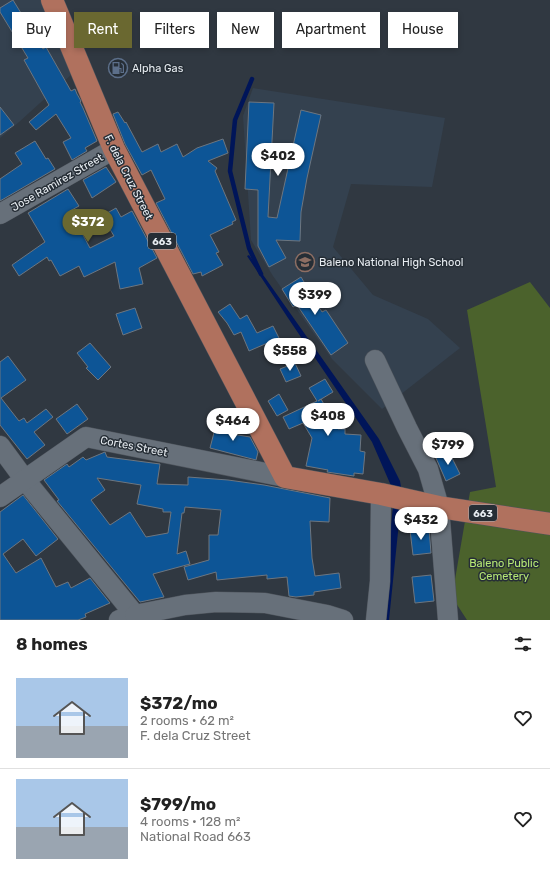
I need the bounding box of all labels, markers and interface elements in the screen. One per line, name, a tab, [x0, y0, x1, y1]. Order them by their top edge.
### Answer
chip: Buy	[12, 12, 66, 48]
chip: Rent	[74, 12, 132, 48]
chip: Filters	[140, 12, 209, 48]
chip: New	[217, 12, 274, 48]
chip: Apartment	[282, 12, 380, 48]
chip: House	[388, 12, 458, 48]
fuel station icon: Alpha Gas	[107, 57, 129, 79]
place label: Alpha Gas	[132, 62, 184, 75]
street label: F. dela Cruz Street	[102, 133, 156, 222]
pin: $402	[254, 143, 302, 177]
text: $402	[261, 148, 295, 163]
street label: Jose Ramirez Street	[9, 151, 106, 214]
pin: $372	[64, 209, 112, 243]
text: $372	[71, 214, 105, 229]
road number: 663	[148, 233, 176, 249]
school or university icon: Baleno National High School	[294, 251, 316, 273]
place label: Baleno National High School	[319, 256, 463, 269]
pin: $399	[291, 282, 339, 316]
text: $399	[298, 287, 332, 302]
pin: $558	[266, 338, 314, 372]
text: $558	[273, 343, 307, 358]
pin: $408	[304, 403, 352, 437]
pin: $464	[209, 408, 257, 442]
text: $408	[310, 408, 346, 423]
text: $464	[216, 413, 250, 428]
pin: $799	[424, 432, 472, 466]
street label: Cortes Street	[99, 434, 169, 460]
text: $799	[432, 437, 464, 452]
road number: 663	[469, 505, 497, 521]
pin: $432	[397, 507, 445, 541]
text: $432	[404, 512, 438, 527]
park label: Baleno Public Cemetery	[469, 557, 539, 583]
icon: filters	[512, 633, 534, 655]
text: 8 homes	[16, 634, 88, 654]
text: $372/mo	[140, 693, 218, 713]
icon: home	[48, 694, 96, 742]
icon: heart	[512, 707, 534, 729]
text: 2 rooms · 62 m²	[140, 713, 234, 728]
text: F. dela Cruz Street	[140, 728, 251, 743]
text: $799/mo	[140, 794, 216, 814]
icon: home	[48, 795, 96, 843]
icon: heart	[512, 808, 534, 830]
text: 4 rooms · 128 m²	[140, 814, 240, 829]
text: National Road 663	[140, 829, 251, 844]

